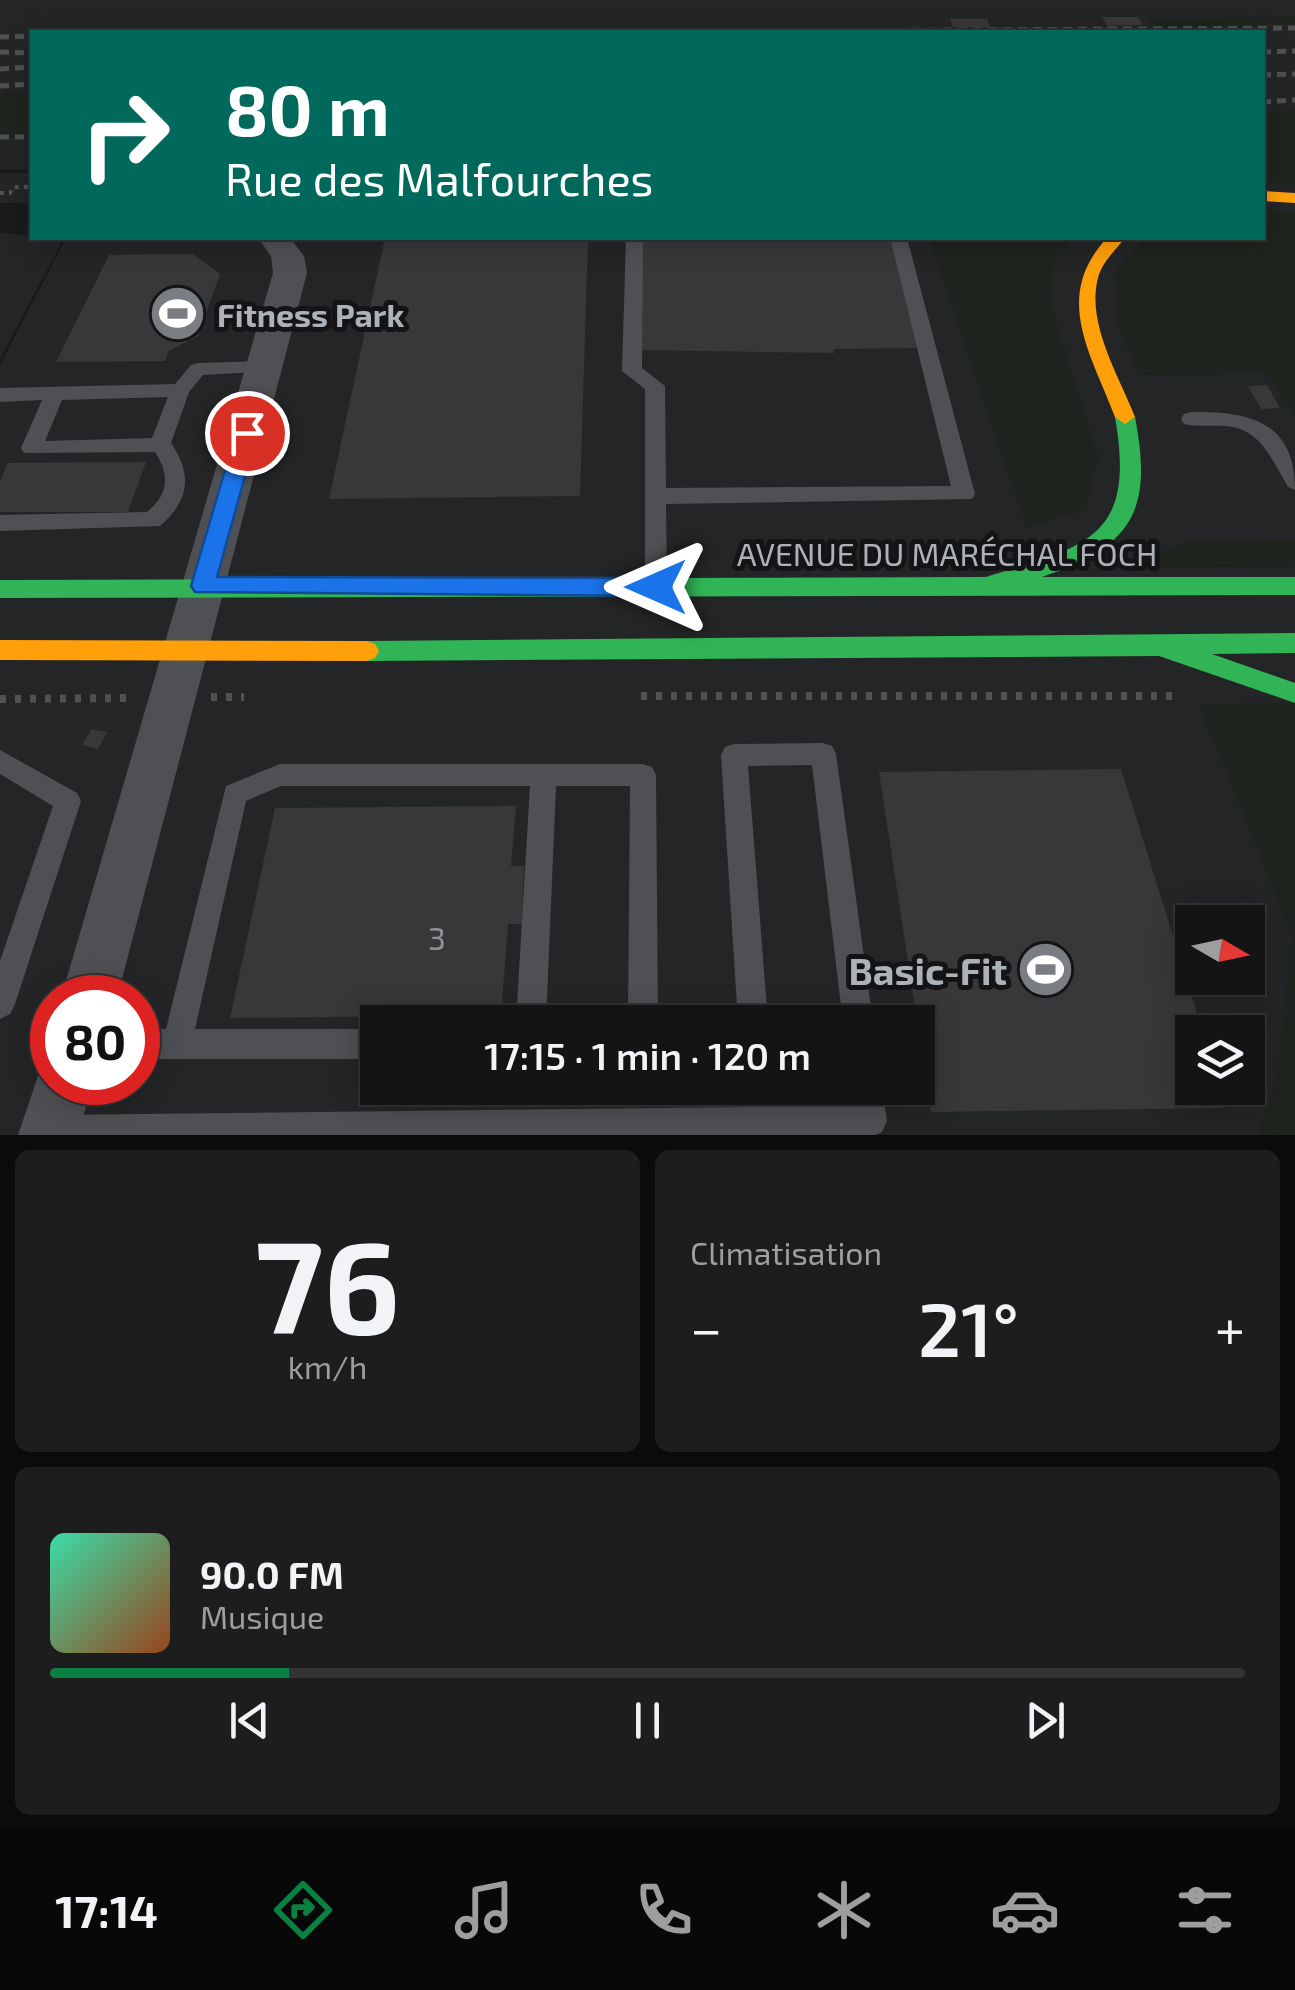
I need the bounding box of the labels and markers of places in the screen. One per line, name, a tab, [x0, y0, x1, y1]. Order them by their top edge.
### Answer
sports icon: Fitness Park	[148, 284, 208, 344]
place label: Fitness Park	[217, 295, 404, 333]
pin	[205, 391, 290, 476]
sports icon: Basic-Fit	[1016, 940, 1076, 1000]
place label: Basic-Fit	[848, 947, 1007, 993]

